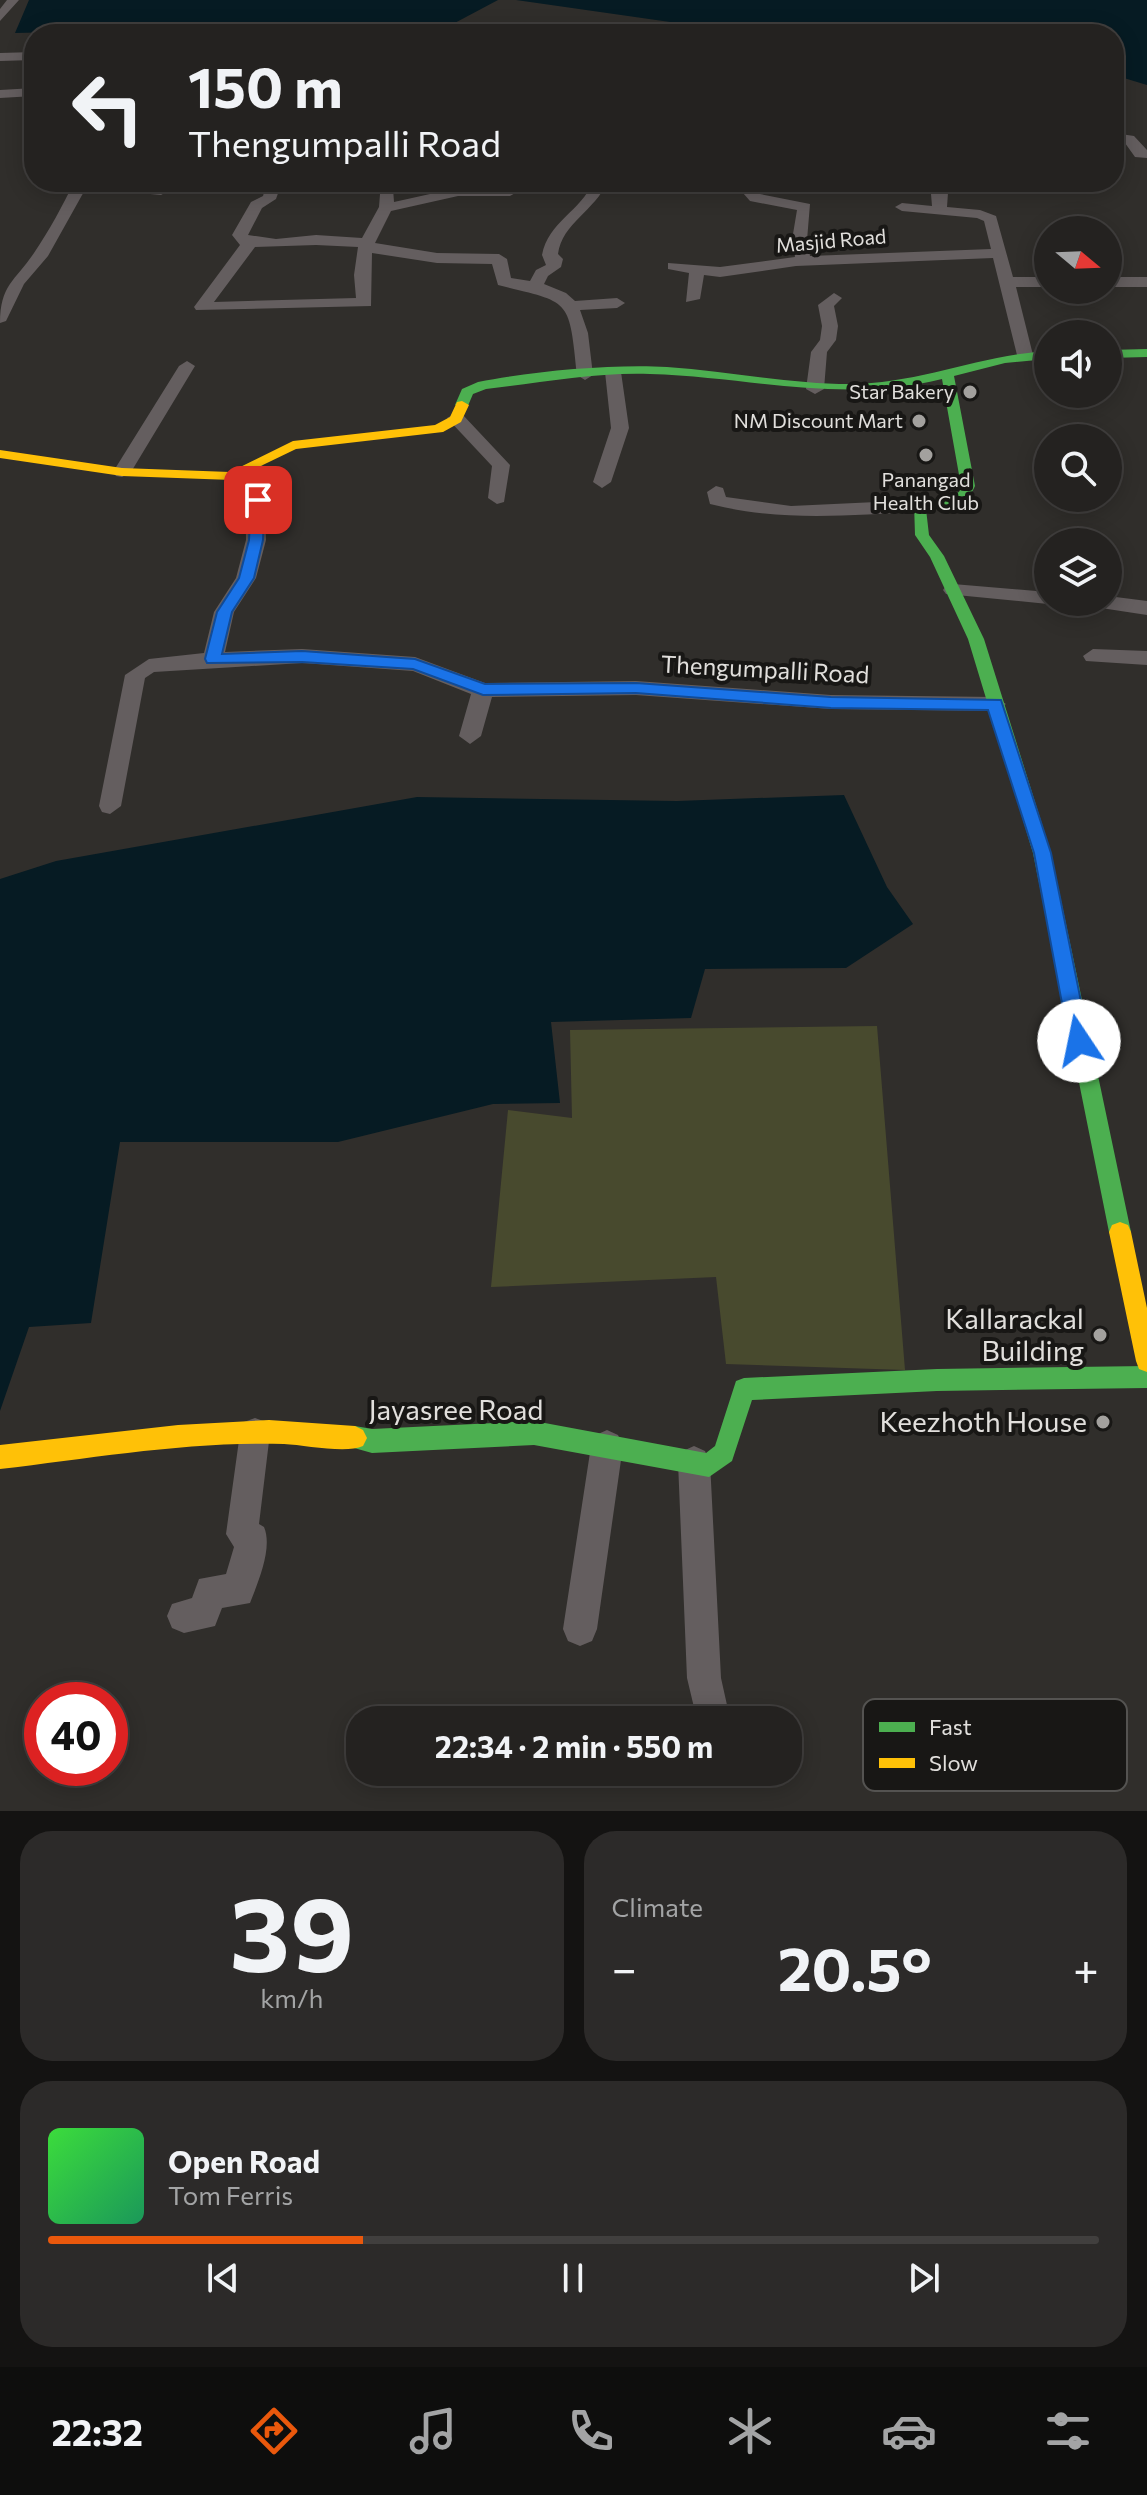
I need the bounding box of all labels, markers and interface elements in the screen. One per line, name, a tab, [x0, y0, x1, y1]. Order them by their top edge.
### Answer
text: 150 m	[188, 51, 343, 120]
icon: left	[56, 56, 160, 160]
text: Thengumpalli Road	[188, 120, 501, 164]
north arrow	[1034, 216, 1122, 304]
map controls	[1034, 216, 1122, 616]
street label: Masjid Road	[775, 223, 887, 257]
button: sound	[1034, 320, 1122, 408]
place label: Star Bakery	[849, 379, 954, 403]
marker: Star Bakery	[961, 383, 979, 401]
place label: NM Discount Mart	[734, 408, 903, 432]
marker: NM Discount Mart	[910, 412, 928, 430]
button: search	[1034, 424, 1122, 512]
marker: Panangad Health Club	[917, 446, 935, 464]
pin	[224, 466, 292, 534]
place label: Panangad Health Club	[873, 467, 979, 514]
icon: arrive	[236, 478, 280, 522]
button: layers	[1034, 528, 1122, 616]
street label: Thengumpalli Road	[660, 649, 870, 688]
position arrow	[1037, 999, 1121, 1083]
place label: Kallarackal Building	[945, 1301, 1084, 1367]
marker: Kallarackal Building	[1091, 1326, 1109, 1344]
street label: Jayasree Road	[368, 1392, 544, 1426]
place label: Keezhoth House	[879, 1404, 1087, 1438]
marker: Keezhoth House	[1094, 1413, 1112, 1431]
speed limit sign: 40	[24, 1682, 128, 1786]
legend	[863, 1699, 1127, 1791]
text: Fast	[929, 1713, 972, 1740]
text: 22:34 · 2 min · 550 m	[435, 1727, 713, 1764]
text: Slow	[929, 1749, 978, 1776]
text: 39	[229, 1866, 354, 1993]
text: Climate	[612, 1891, 703, 1922]
text: 20.5°	[778, 1930, 932, 2003]
text: −	[612, 1940, 637, 1994]
text: +	[1073, 1940, 1099, 1994]
text: km/h	[260, 1982, 323, 2013]
text: Open Road	[168, 2142, 320, 2179]
text: Tom Ferris	[168, 2179, 293, 2210]
icon: previous	[201, 2256, 245, 2300]
icon: pause	[551, 2256, 595, 2300]
icon: next	[902, 2256, 946, 2300]
icon: directions	[246, 2403, 302, 2459]
icon: music	[405, 2403, 461, 2459]
icon: phone	[563, 2403, 619, 2459]
icon: climate	[722, 2403, 778, 2459]
icon: car	[881, 2403, 937, 2459]
icon: filters	[1040, 2403, 1096, 2459]
text: 22:32	[51, 2409, 143, 2453]

